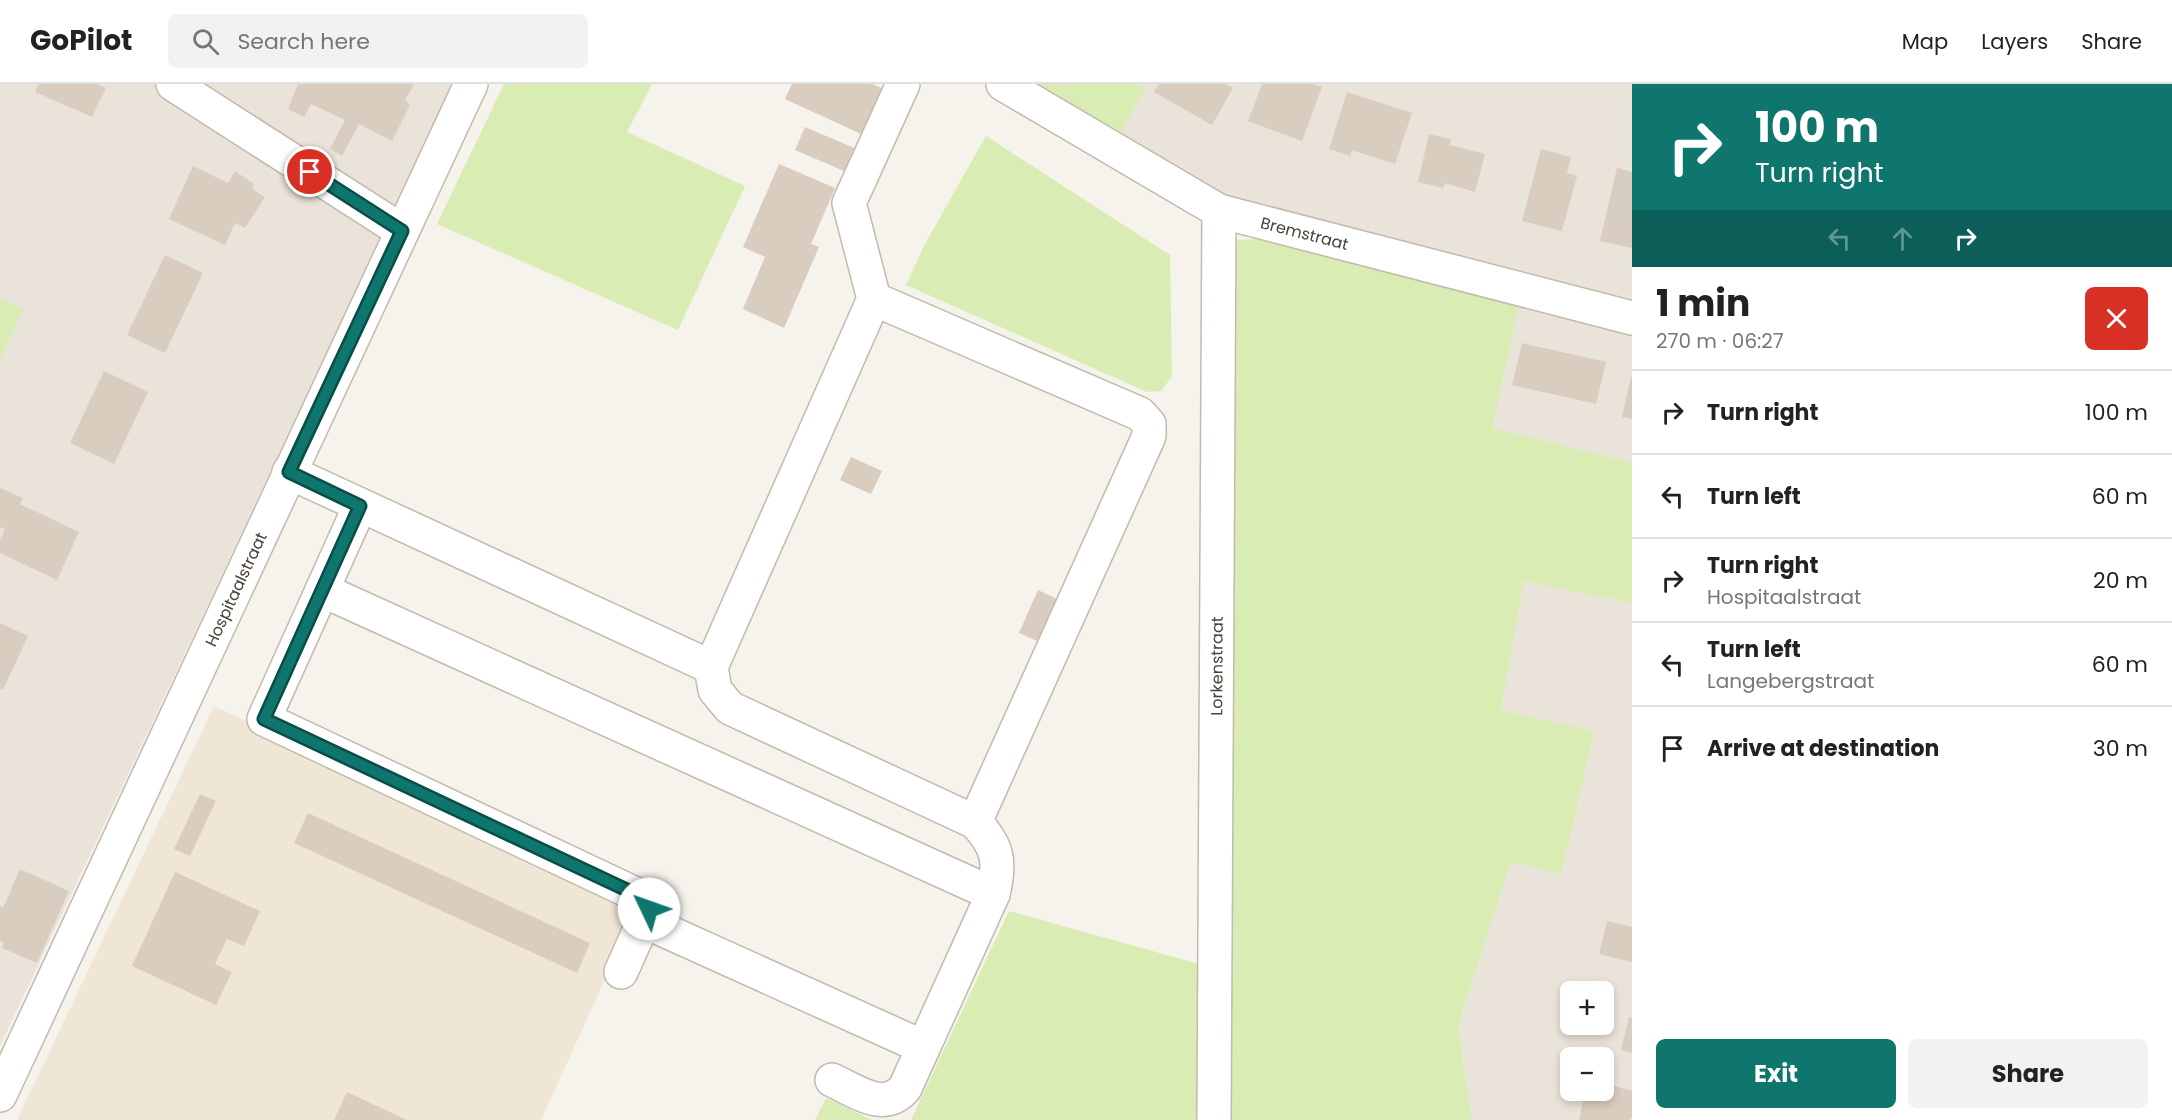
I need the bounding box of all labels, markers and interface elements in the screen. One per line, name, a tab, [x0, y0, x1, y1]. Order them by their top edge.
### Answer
search box	[168, 14, 588, 68]
text: GoPilot	[30, 21, 132, 60]
icon: search	[189, 25, 222, 58]
text: Search here	[237, 26, 370, 57]
text: Map	[1902, 27, 1948, 56]
text: Layers	[1981, 27, 2048, 56]
text: Share	[2081, 27, 2142, 56]
text: 100 m	[1755, 98, 1879, 157]
icon: right	[1656, 108, 1734, 186]
pin	[284, 146, 335, 197]
text: Turn right	[1755, 154, 1884, 191]
icon: arrive	[293, 155, 326, 188]
street label: Bremstraat	[1258, 211, 1351, 256]
icon: left	[1823, 222, 1856, 255]
icon: ahead	[1886, 222, 1919, 255]
icon: right	[1949, 222, 1982, 255]
text: 1 min	[1656, 278, 1750, 329]
button: close	[2085, 287, 2148, 350]
text: 270 m · 06:27	[1656, 327, 1784, 355]
icon: right	[1656, 396, 1689, 429]
text: Turn right	[1707, 397, 1818, 428]
text: 100 m	[2085, 397, 2148, 428]
icon: left	[1656, 480, 1689, 513]
text: Turn left	[1707, 481, 1801, 512]
text: 60 m	[2092, 481, 2148, 512]
street label: Hospitaalstraat	[199, 528, 272, 650]
text: Turn right	[1707, 550, 1818, 581]
icon: right	[1656, 564, 1689, 597]
text: 20 m	[2093, 565, 2148, 596]
text: Hospitaalstraat	[1707, 583, 1861, 611]
street label: Lorkenstraat	[1205, 616, 1228, 716]
text: Turn left	[1707, 634, 1801, 665]
icon: left	[1656, 648, 1689, 681]
text: 60 m	[2092, 649, 2148, 680]
text: Langebergstraat	[1707, 667, 1874, 695]
icon: arrive	[1656, 732, 1689, 765]
text: Arrive at destination	[1707, 733, 1939, 764]
text: 30 m	[2093, 733, 2148, 764]
position arrow	[617, 877, 681, 941]
map controls	[1560, 981, 1614, 1101]
button: +	[1560, 981, 1614, 1035]
button: Exit	[1656, 1039, 1896, 1108]
button: Share	[1908, 1039, 2148, 1108]
button: −	[1560, 1047, 1614, 1101]

